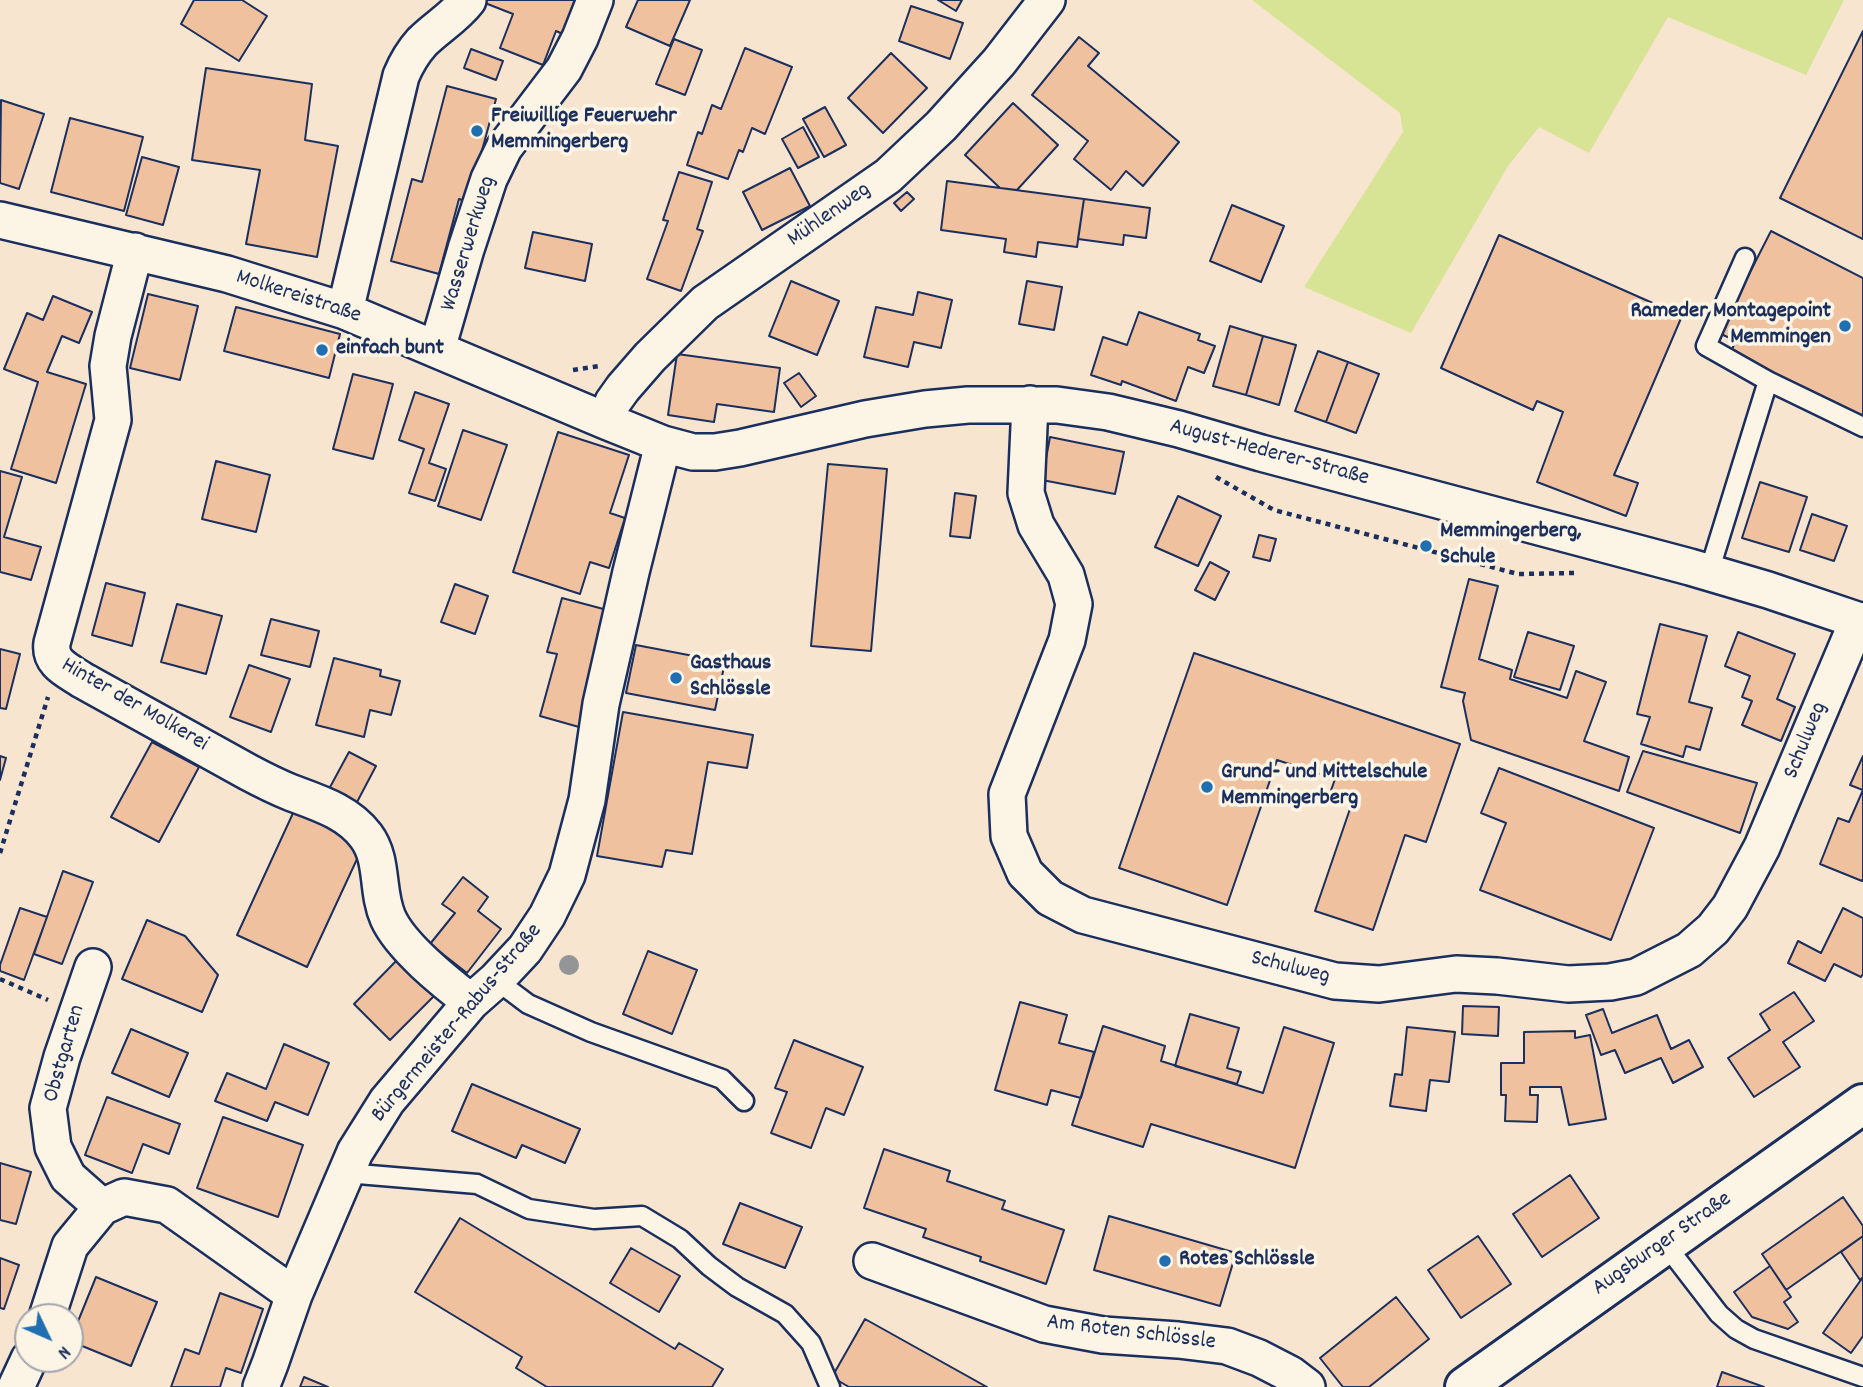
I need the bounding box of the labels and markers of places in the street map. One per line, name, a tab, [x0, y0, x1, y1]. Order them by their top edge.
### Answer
place label: Freiwillige Feuerwehr Memmingerberg	[491, 104, 677, 158]
marker: Freiwillige Feuerwehr Memmingerberg	[469, 123, 485, 139]
place label: Rameder Montagepoint Memmingen	[1630, 299, 1831, 353]
marker: Rameder Montagepoint Memmingen	[1837, 318, 1853, 334]
place label: einfach bunt	[336, 336, 444, 364]
marker: einfach bunt	[314, 342, 330, 358]
place label: Memmingerberg, Schule	[1440, 519, 1582, 573]
marker: Memmingerberg, Schule	[1418, 538, 1434, 554]
place label: Gasthaus Schlössle	[690, 651, 771, 705]
marker: Gasthaus Schlössle	[668, 670, 684, 686]
place label: Grund- und Mittelschule Memmingerberg	[1221, 760, 1427, 814]
marker: Grund- und Mittelschule Memmingerberg	[1199, 779, 1215, 795]
place label: Rotes Schlössle	[1179, 1247, 1315, 1275]
marker: Rotes Schlössle	[1157, 1253, 1173, 1269]

